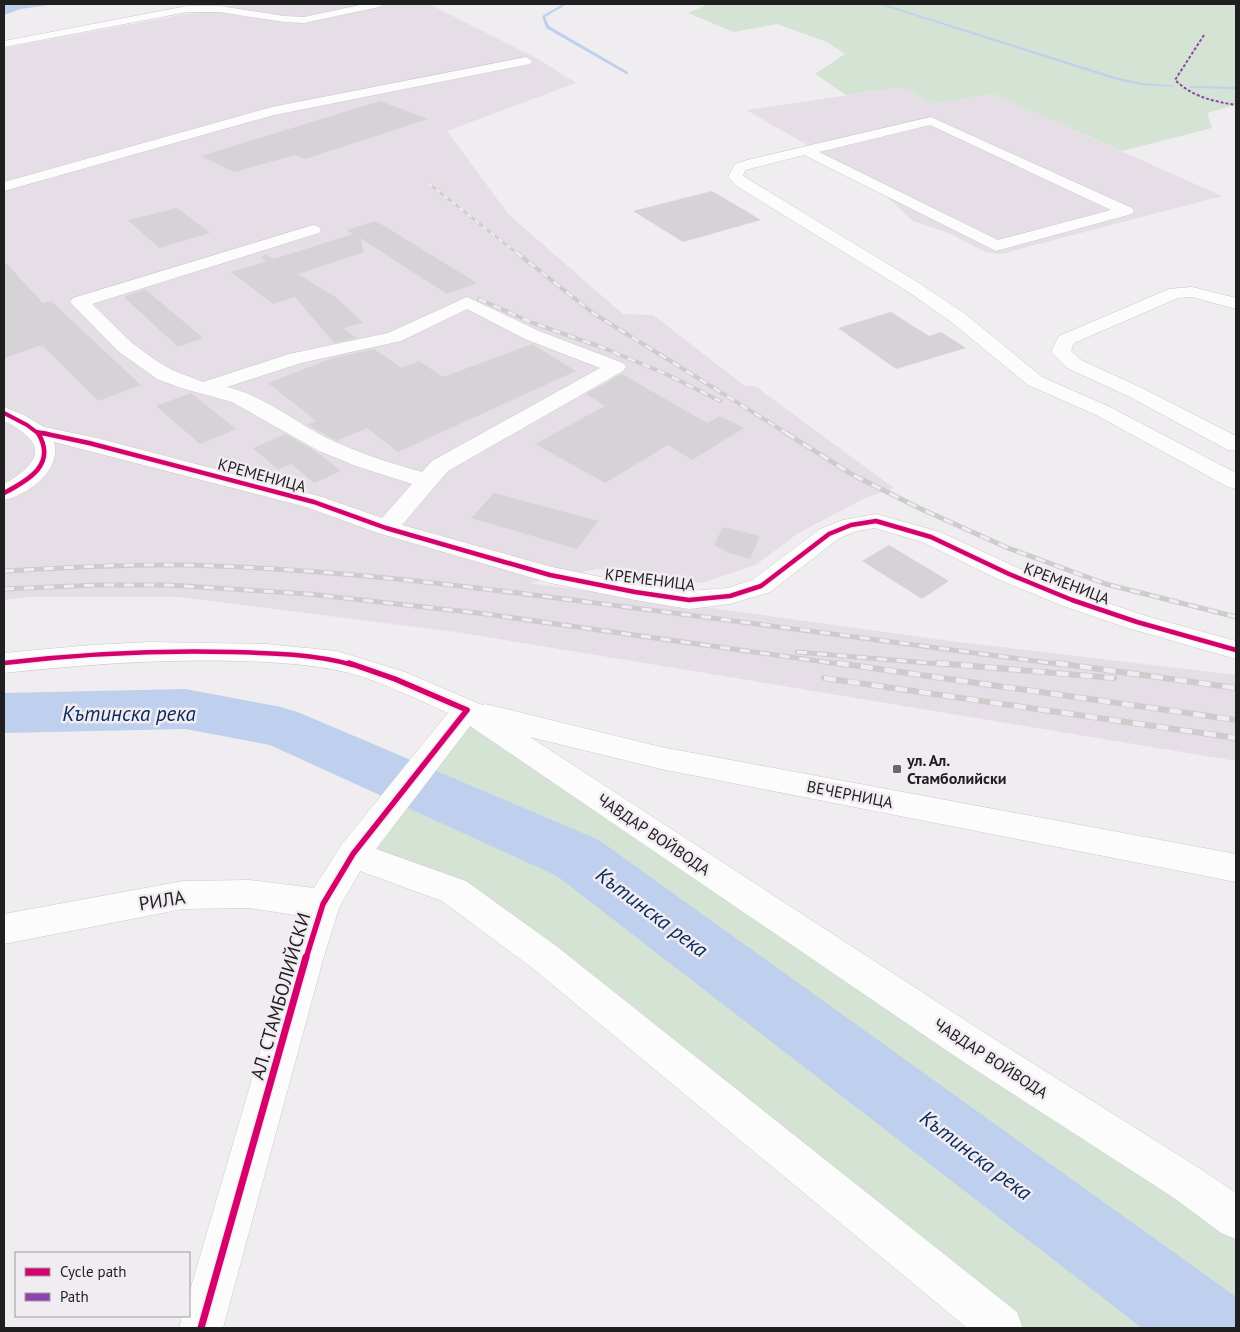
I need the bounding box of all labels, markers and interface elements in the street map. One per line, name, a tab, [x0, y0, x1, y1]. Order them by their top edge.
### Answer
street label: КРЕМЕНИЦА	[216, 454, 309, 497]
street label: КРЕМЕНИЦА	[1021, 557, 1113, 609]
street label: КРЕМЕНИЦА	[604, 564, 697, 595]
water label: Кътинска река	[62, 700, 197, 727]
place label: ул. Ал. Стамболийски	[906, 750, 1006, 788]
marker: ул. Ал. Стамболийски	[891, 763, 903, 775]
street label: ВЕЧЕРНИЦА	[805, 776, 895, 812]
street label: ЧАВДАР ВОЙВОДА	[594, 789, 715, 880]
water label: Кътинска река	[591, 861, 714, 963]
street label: РИЛА	[137, 885, 187, 915]
street label: АЛ. СТАМБОЛИЙСКИ	[245, 910, 315, 1082]
street label: ЧАВДАР ВОЙВОДА	[930, 1014, 1052, 1103]
water label: Кътинска река	[915, 1104, 1038, 1206]
legend	[15, 1252, 190, 1317]
text: Cycle path	[60, 1262, 126, 1281]
text: Path	[60, 1287, 89, 1306]

